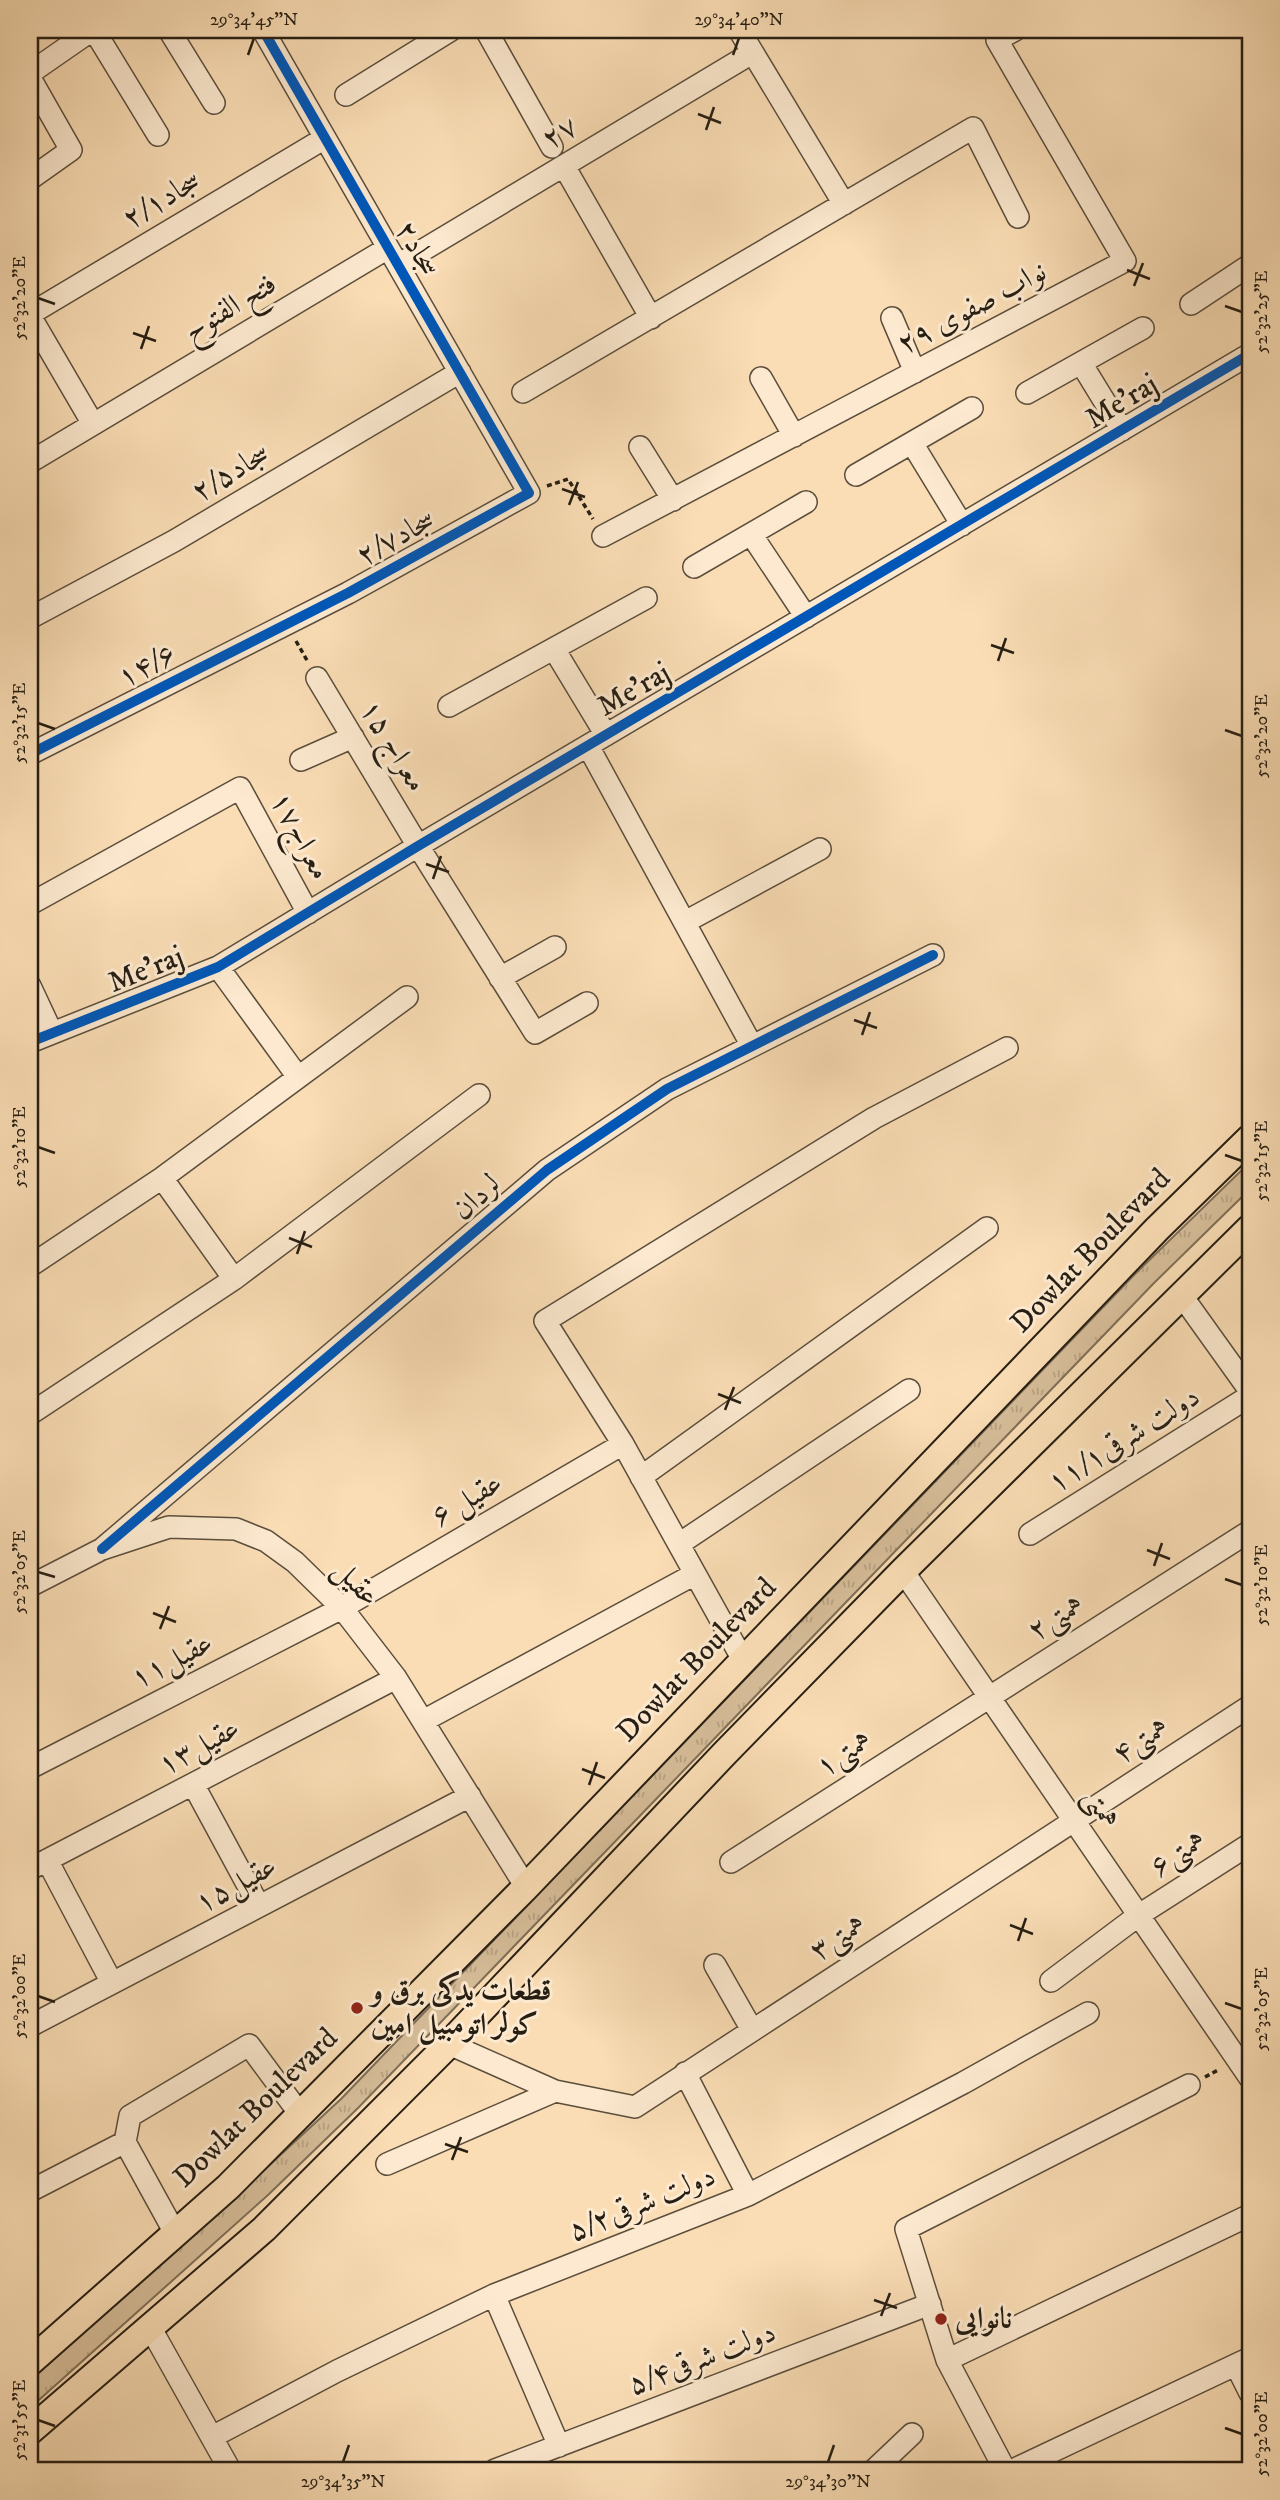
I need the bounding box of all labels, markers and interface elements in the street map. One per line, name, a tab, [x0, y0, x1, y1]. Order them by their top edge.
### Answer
text: 29°34'45"N	[210, 9, 298, 31]
text: 29°34'40"N	[694, 9, 784, 31]
street label: ۲۷	[535, 108, 585, 158]
street label: ۲/۱سجاد	[116, 162, 208, 238]
street label: ۲سجاد	[386, 214, 448, 284]
street label: نواب صفوی ۲۹	[891, 253, 1053, 363]
text: 52°32'20"E	[9, 256, 31, 340]
street label: فتح الفتوح	[177, 266, 287, 356]
text: 52°32'25"E	[1251, 270, 1273, 354]
street label: Me'raj	[1079, 366, 1165, 438]
street label: ۲/۵سجاد	[185, 435, 277, 511]
street label: سجاد۲/۷	[350, 501, 442, 575]
street label: ۱۴/۶	[112, 636, 182, 696]
street label: Me'raj	[591, 654, 677, 726]
text: 52°32'15"E	[9, 682, 31, 763]
street label: معراج ۱۵	[346, 693, 435, 802]
text: 52°32'20"E	[1251, 694, 1273, 778]
street label: معراج۱۷	[256, 786, 338, 889]
street label: Me'raj	[103, 938, 189, 1002]
text: 52°32'10"E	[9, 1106, 31, 1188]
text: 52°32'15"E	[1251, 1120, 1273, 1201]
street label: Dowlat Boulevard	[1003, 1161, 1179, 1341]
street label: لردان	[445, 1167, 509, 1229]
street label: ۱۱/۱دولت شرقی	[1041, 1379, 1207, 1501]
street label: عقیل ۶	[425, 1465, 510, 1536]
text: 52°32'05"E	[9, 1530, 31, 1614]
text: 52°32'10"E	[1251, 1544, 1273, 1626]
street label: عقیل	[324, 1551, 387, 1615]
street label: Dowlat Boulevard	[609, 1570, 785, 1750]
street label: ۲همتی	[1021, 1587, 1092, 1651]
street label: عقیل۱۱	[125, 1625, 220, 1698]
street label: ۴همتی	[1106, 1709, 1177, 1774]
street label: عقیل۱۳	[152, 1710, 247, 1785]
street label: ۱همتی	[809, 1722, 880, 1787]
street label: همتی	[1072, 1780, 1128, 1837]
street label: ۶همتی	[1143, 1822, 1214, 1887]
street label: عقیل۱۵	[189, 1848, 284, 1923]
street label: ۳همتی	[803, 1906, 874, 1971]
text: 52°32'00"E	[9, 1953, 31, 2038]
text: 52°32'05"E	[1251, 1967, 1273, 2051]
place label: قطعات یدکی برق و کولر اتومبیل امین	[368, 1971, 551, 2045]
marker: قطعات یدکی برق و کولر اتومبیل امین	[349, 2000, 365, 2016]
street label: Dowlat Boulevard	[166, 2020, 346, 2196]
street label: ۵/۲دولت شرقی	[563, 2158, 721, 2250]
place label: نانوایی	[954, 2301, 1012, 2338]
marker: نانوایی	[933, 2311, 949, 2327]
street label: ۵/۴دولت شرقی	[623, 2314, 781, 2404]
text: 52°31'55"E	[9, 2379, 31, 2461]
text: 52°32'00"E	[1251, 2391, 1273, 2476]
text: 29°34'35"N	[301, 2471, 386, 2493]
text: 29°34'30"N	[785, 2471, 871, 2493]

